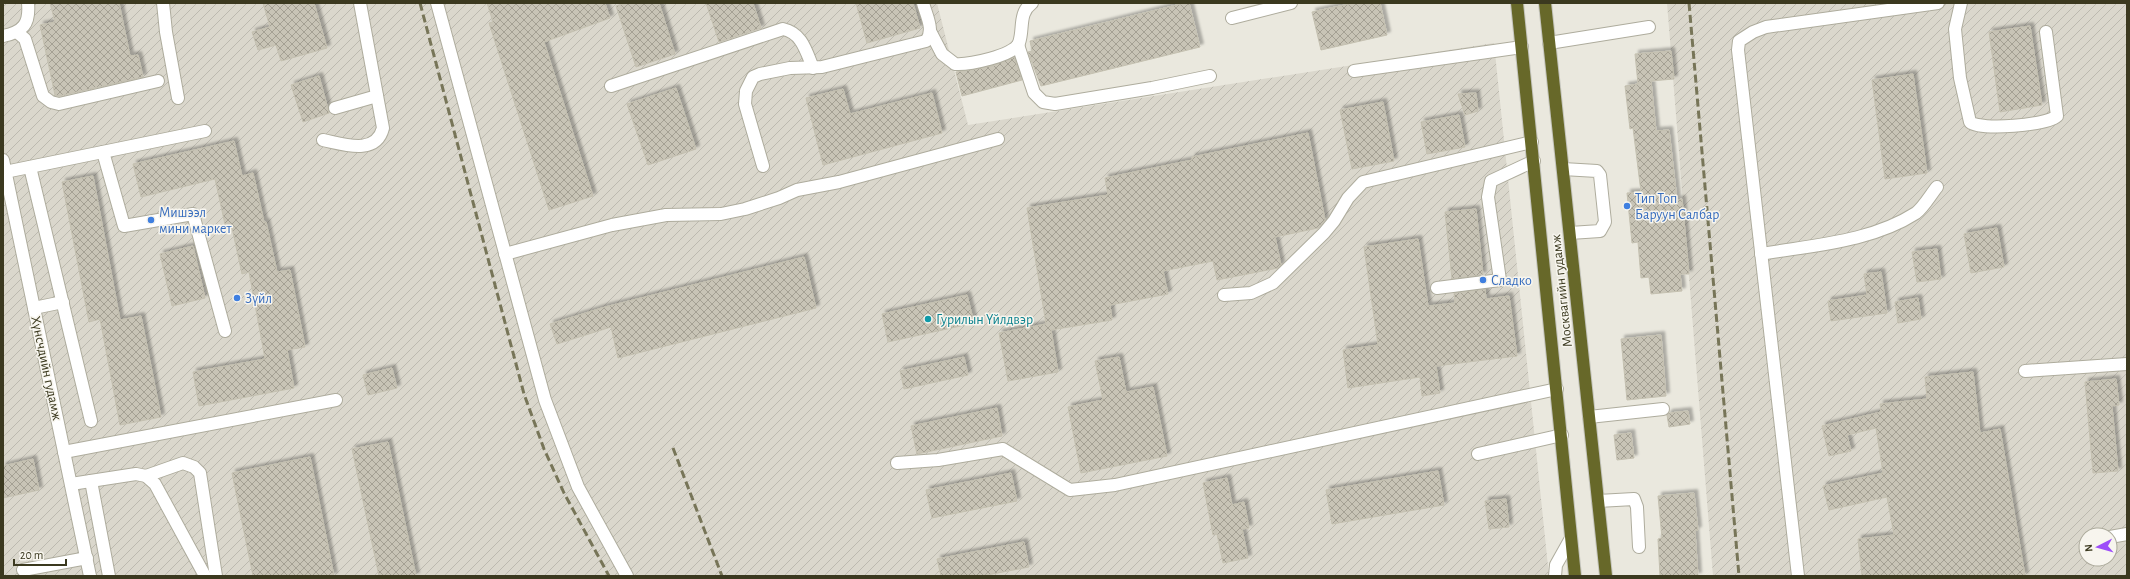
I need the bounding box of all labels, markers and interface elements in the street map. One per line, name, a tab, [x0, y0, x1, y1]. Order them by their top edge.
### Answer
place label: Тип Топ Баруун Салбар	[1635, 192, 1719, 222]
marker: Тип Топ Баруун Салбар	[1622, 201, 1632, 211]
place label: Мишээл мини маркет	[159, 206, 232, 236]
marker: Мишээл мини маркет	[146, 215, 156, 225]
street label: Москвагийн гудамж	[1549, 234, 1575, 348]
place label: Сладко	[1491, 274, 1532, 288]
marker: Сладко	[1478, 275, 1488, 285]
place label: Зүйл	[245, 292, 272, 306]
marker: Зүйл	[232, 293, 242, 303]
place label: Гурилын Үйлдвэр	[936, 313, 1033, 327]
marker: Гурилын Үйлдвэр	[923, 314, 933, 324]
street label: Хүнсчдийн гудамж	[28, 315, 64, 422]
north arrow	[2078, 527, 2118, 567]
scale bar	[14, 541, 66, 567]
text: N	[2083, 544, 2094, 552]
text: 20 m	[20, 549, 43, 561]

